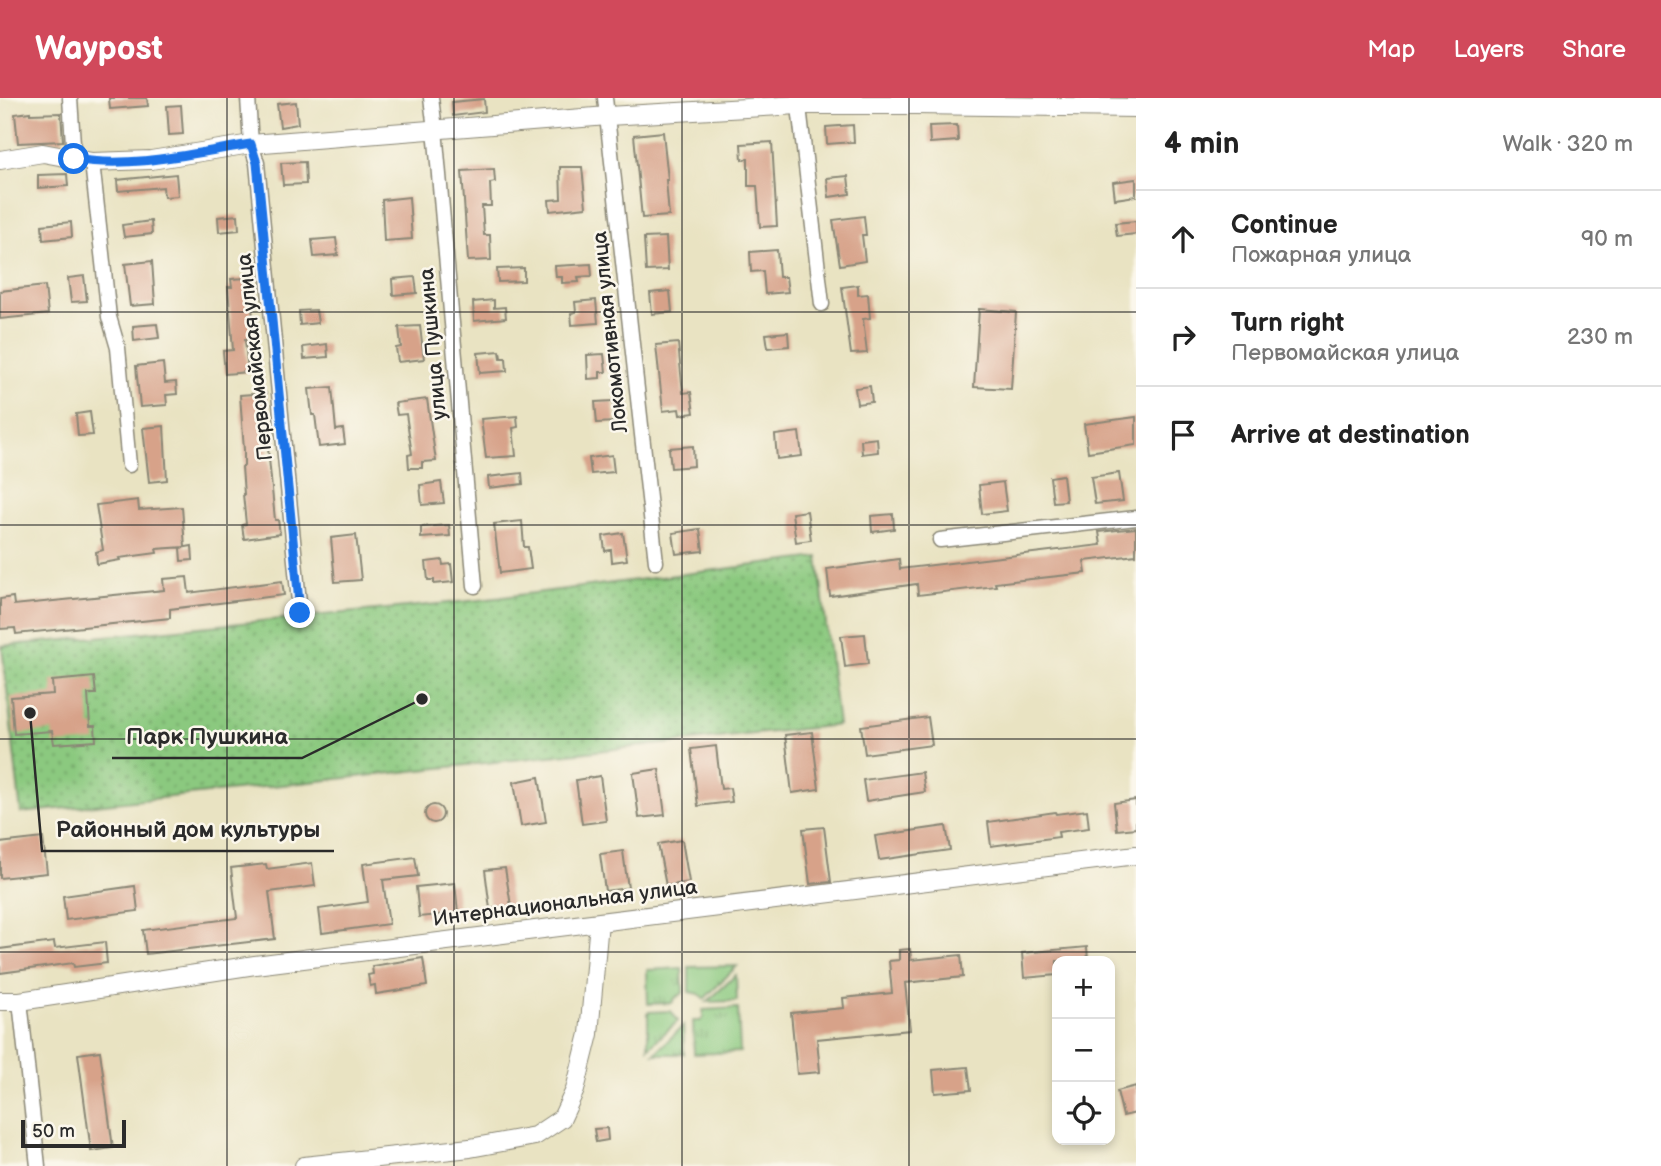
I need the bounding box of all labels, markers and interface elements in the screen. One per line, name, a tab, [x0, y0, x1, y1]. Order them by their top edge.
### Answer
text: Waypost	[35, 29, 163, 69]
text: Map	[1367, 35, 1415, 64]
text: Layers	[1453, 35, 1524, 64]
text: Share	[1562, 35, 1626, 64]
text: 4 min	[1164, 126, 1239, 162]
text: Walk · 320 m	[1502, 130, 1633, 158]
route start	[58, 143, 89, 174]
text: Continue	[1231, 210, 1338, 241]
icon: ahead	[1164, 220, 1202, 258]
text: 90 m	[1581, 225, 1633, 253]
street label: Локомотивная улица	[587, 229, 633, 435]
text: Пожарная улица	[1231, 241, 1411, 269]
street label: Первомайская улица	[232, 251, 278, 462]
street label: улица Пушкина	[414, 266, 452, 421]
text: Turn right	[1231, 308, 1344, 339]
icon: right	[1164, 318, 1202, 356]
text: 230 m	[1567, 323, 1633, 351]
text: Первомайская улица	[1231, 339, 1459, 367]
icon: arrive	[1164, 416, 1202, 454]
text: Arrive at destination	[1231, 420, 1470, 451]
route end	[284, 597, 315, 628]
callout: Парк Пушкина	[112, 714, 302, 758]
text: Парк Пушкина	[126, 723, 289, 751]
callout: Районный дом культуры	[42, 807, 334, 851]
text: Районный дом культуры	[56, 816, 320, 844]
street label: Интернациональная улица	[431, 874, 699, 932]
map controls	[1052, 956, 1115, 1145]
button: +	[1052, 956, 1115, 1019]
button: −	[1052, 1019, 1115, 1082]
button: locate	[1052, 1082, 1115, 1145]
scale bar	[21, 1117, 126, 1149]
text: 50 m	[32, 1120, 75, 1143]

